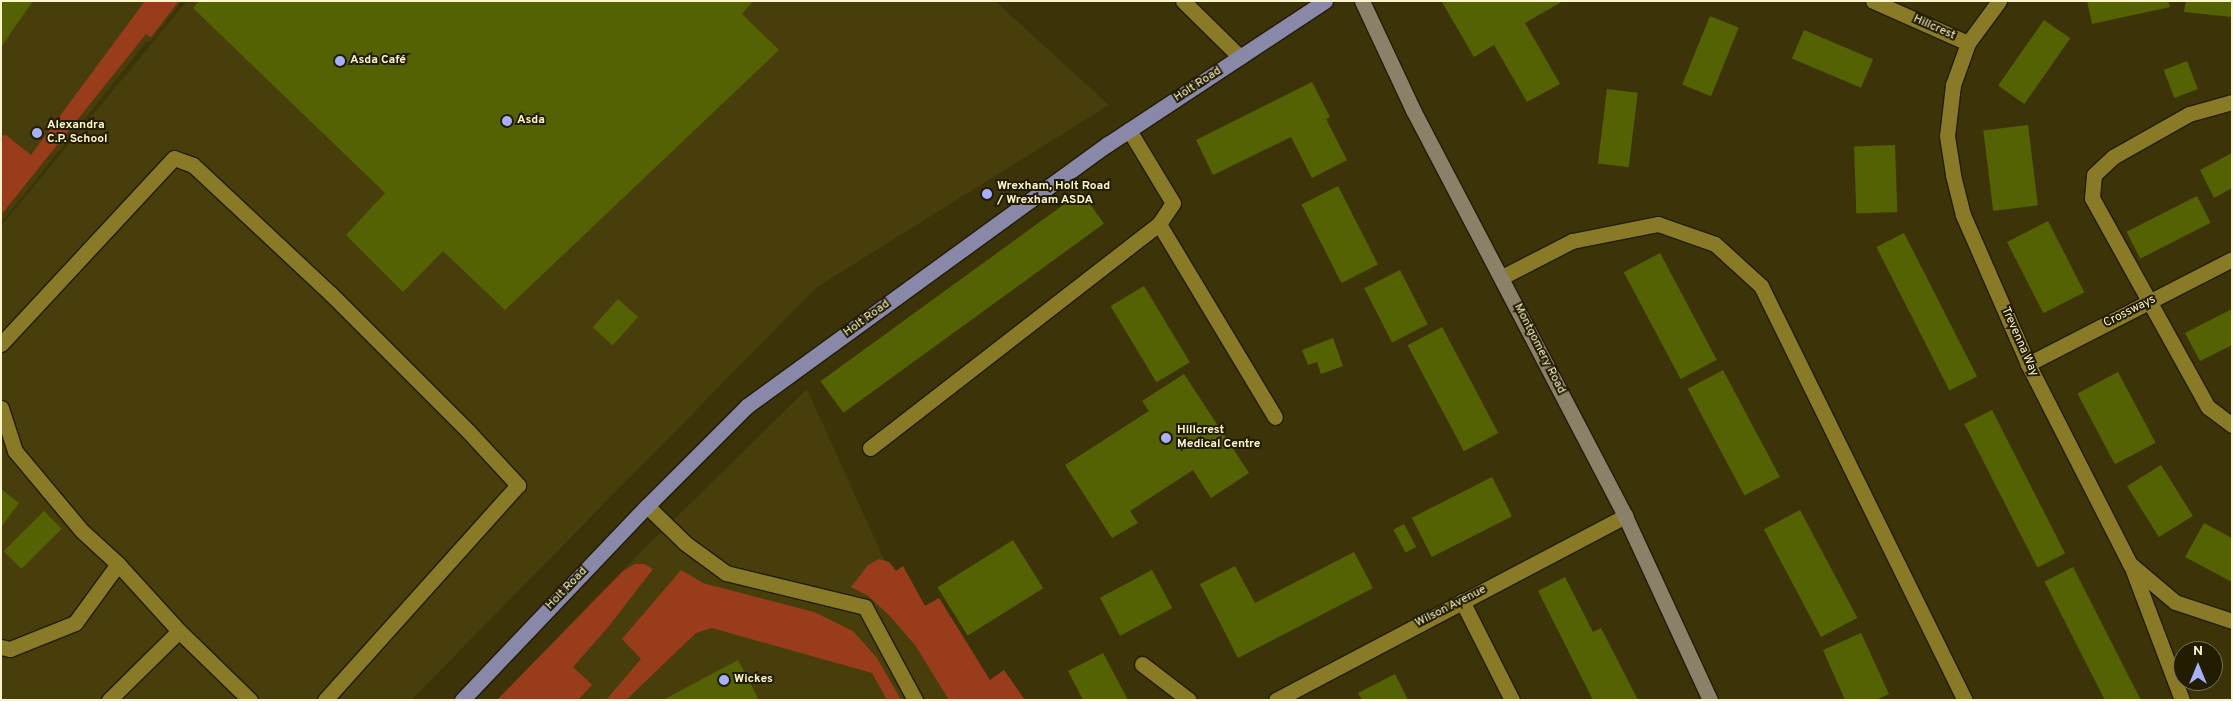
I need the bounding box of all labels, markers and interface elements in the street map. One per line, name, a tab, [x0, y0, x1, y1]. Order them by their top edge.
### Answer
street label: Hillcrest	[1911, 12, 1957, 44]
place label: Asda Café	[350, 54, 406, 68]
marker: Asda Café	[334, 55, 346, 67]
street label: Holt Road	[1172, 64, 1224, 106]
place label: Asda	[517, 114, 545, 128]
marker: Asda	[501, 115, 513, 127]
place label: Alexandra C.P. School	[47, 119, 108, 147]
marker: Alexandra C.P. School	[31, 127, 43, 139]
place label: Wrexham, Holt Road / Wrexham ASDA	[997, 180, 1110, 208]
marker: Wrexham, Holt Road / Wrexham ASDA	[981, 188, 993, 200]
street label: Crossways	[2102, 293, 2158, 331]
street label: Holt Road	[841, 297, 893, 341]
street label: Montgomery Road	[1510, 302, 1568, 396]
street label: Trevenna Way	[1997, 305, 2041, 379]
place label: Hillcrest Medical Centre	[1177, 424, 1260, 452]
marker: Hillcrest Medical Centre	[1159, 431, 1173, 445]
street label: Holt Road	[543, 565, 591, 613]
street label: Wilson Avenue	[1413, 583, 1489, 631]
north arrow	[2173, 641, 2223, 691]
text: N	[2193, 643, 2203, 660]
place label: Wickes	[734, 673, 773, 687]
marker: Wickes	[718, 674, 730, 686]

